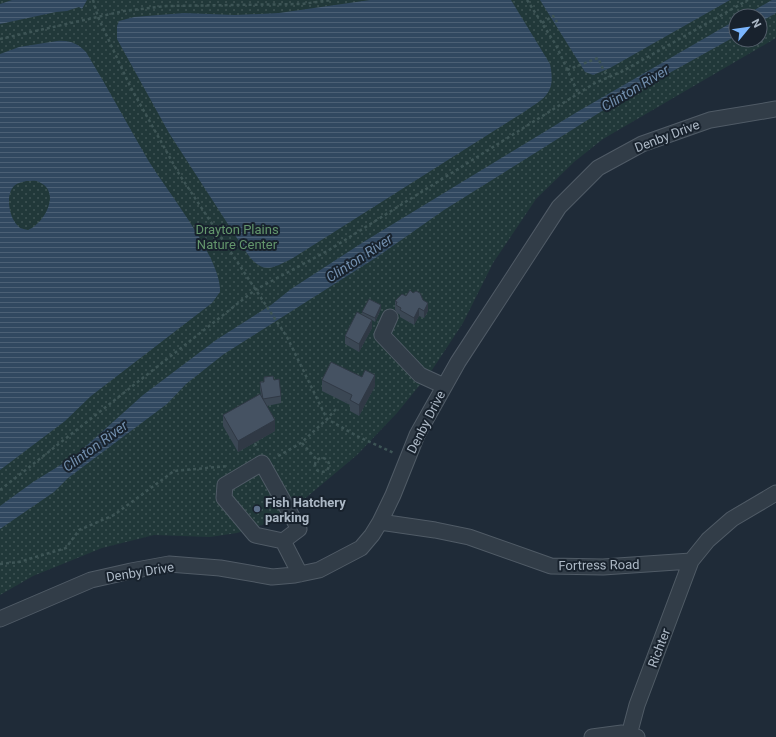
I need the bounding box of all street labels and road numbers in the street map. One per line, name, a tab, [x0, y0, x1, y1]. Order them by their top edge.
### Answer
street label: Denby Drive	[632, 117, 702, 155]
street label: Denby Drive	[404, 388, 448, 456]
street label: Fortress Road	[558, 557, 640, 573]
street label: Denby Drive	[105, 559, 175, 585]
street label: Richter	[645, 626, 674, 670]

